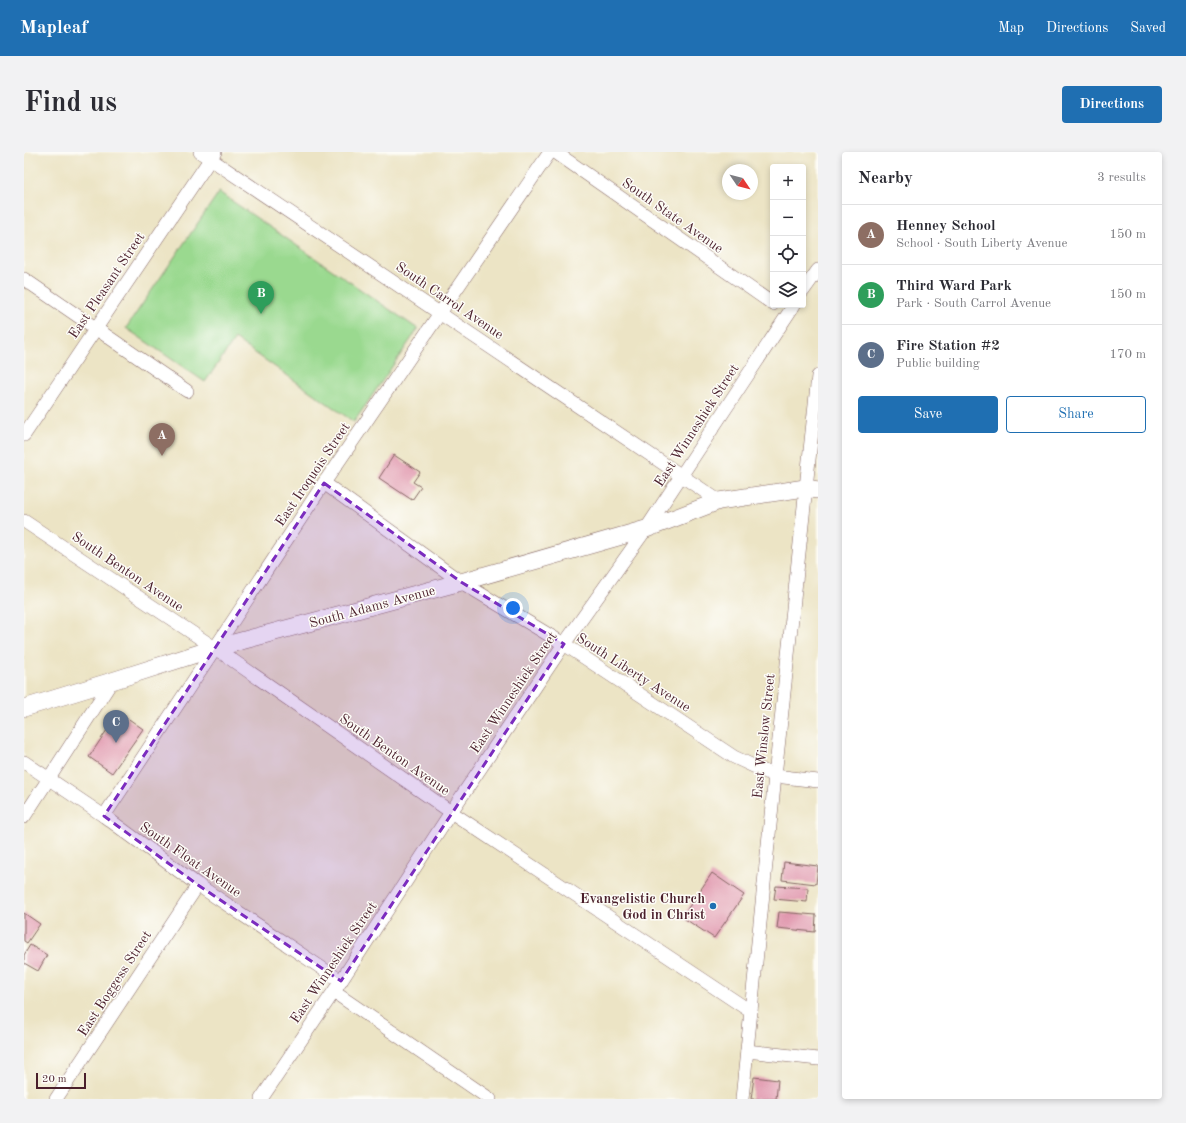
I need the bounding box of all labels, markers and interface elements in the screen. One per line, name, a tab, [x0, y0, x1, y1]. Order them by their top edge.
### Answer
text: Mapleaf	[20, 19, 88, 38]
text: Map	[998, 21, 1024, 35]
text: Directions	[1046, 21, 1108, 35]
text: Saved	[1130, 21, 1166, 35]
button: Directions	[1062, 86, 1162, 123]
text: Find us	[24, 90, 117, 118]
north arrow	[722, 164, 758, 200]
map controls	[770, 164, 806, 308]
button: +	[770, 164, 806, 200]
text: Nearby	[858, 170, 913, 187]
text: 3 results	[1097, 171, 1146, 184]
street label: South State Avenue	[619, 176, 725, 256]
button: −	[770, 200, 806, 236]
text: Henney School	[896, 219, 996, 234]
text: A	[866, 228, 876, 241]
text: 150 m	[1109, 228, 1146, 241]
street label: East Pleasant Street	[66, 230, 148, 341]
button: locate	[770, 236, 806, 272]
text: School · South Liberty Avenue	[896, 237, 1067, 250]
street label: South Carrol Avenue	[393, 260, 506, 342]
button: layers	[770, 272, 806, 308]
text: Third Ward Park	[896, 279, 1012, 294]
pin: B	[248, 281, 274, 314]
text: B	[866, 288, 876, 301]
text: 150 m	[1109, 288, 1146, 301]
text: Park · South Carrol Avenue	[896, 297, 1051, 310]
text: Fire Station #2	[896, 339, 1000, 354]
text: C	[867, 348, 875, 361]
text: 170 m	[1109, 348, 1146, 361]
text: Public building	[896, 357, 980, 370]
street label: East Winneshiek Street	[652, 362, 742, 489]
button: Save	[858, 396, 998, 433]
button: Share	[1006, 396, 1146, 433]
street label: East Iroquois Street	[273, 420, 353, 529]
pin: A	[149, 423, 175, 456]
street label: South Benton Avenue	[69, 529, 186, 614]
street label: South Adams Avenue	[308, 583, 437, 631]
your location	[503, 598, 523, 618]
street label: East Winneshiek Street	[468, 629, 560, 756]
street label: South Liberty Avenue	[574, 631, 693, 715]
street label: East Winslow Street	[750, 673, 778, 799]
pin: C	[103, 710, 129, 743]
street label: South Benton Avenue	[337, 712, 452, 798]
street label: South Float Avenue	[137, 820, 244, 900]
place label: Evangelistic Church God in Christ	[580, 892, 705, 922]
street label: East Winneshiek Street	[288, 899, 380, 1026]
marker: Evangelistic Church God in Christ	[708, 901, 718, 911]
street label: East Boggess Street	[76, 928, 154, 1039]
scale bar	[36, 1071, 86, 1090]
text: 20 m	[42, 1074, 67, 1085]

